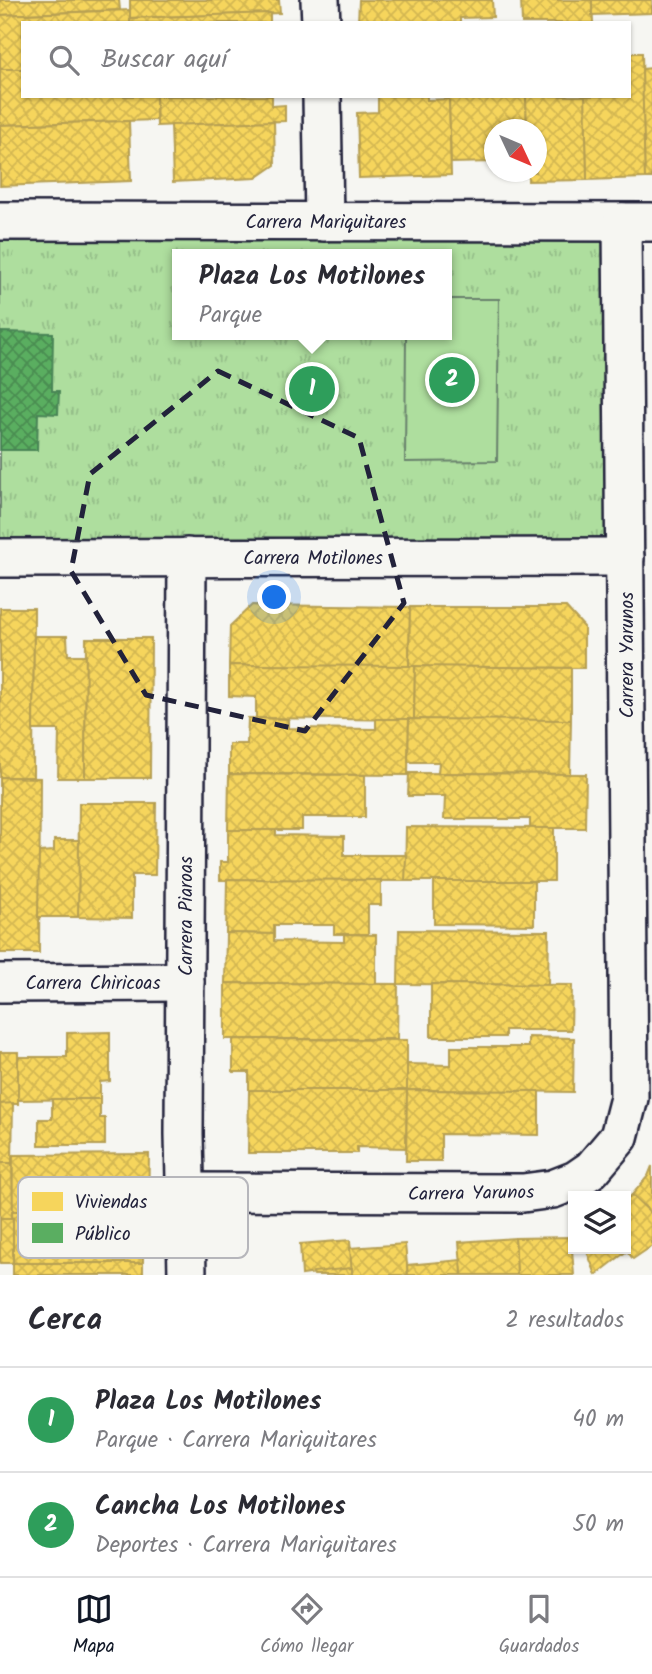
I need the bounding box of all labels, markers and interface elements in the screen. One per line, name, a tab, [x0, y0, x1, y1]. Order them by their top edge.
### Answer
search box	[21, 21, 631, 98]
text: Buscar aquí	[101, 39, 227, 81]
icon: search	[45, 41, 83, 79]
north arrow	[484, 119, 547, 182]
street label: Carrera Mariquitares	[246, 208, 406, 238]
popup	[172, 249, 452, 340]
text: Plaza Los Motilones	[199, 256, 425, 298]
text: Parque	[199, 298, 262, 334]
pin: 2	[429, 354, 475, 406]
pin: 1	[289, 363, 335, 415]
street label: Carrera Motilones	[243, 544, 383, 574]
your location	[257, 580, 291, 614]
street label: Carrera Yarunos	[613, 592, 643, 718]
street label: Carrera Piaroas	[172, 856, 202, 976]
street label: Carrera Chiricoas	[25, 969, 161, 999]
legend	[18, 1177, 248, 1258]
street label: Carrera Yarunos	[408, 1178, 534, 1210]
text: Viviendas	[75, 1188, 147, 1218]
map controls	[568, 1191, 631, 1254]
button: layers	[568, 1191, 631, 1254]
text: Público	[75, 1220, 131, 1250]
text: Cerca	[28, 1297, 102, 1345]
text: 2 resultados	[506, 1303, 624, 1339]
text: Plaza Los Motilones	[95, 1381, 321, 1423]
text: 1	[48, 1402, 54, 1438]
text: 40 m	[572, 1402, 624, 1438]
text: Parque · Carrera Mariquitares	[95, 1423, 377, 1459]
text: Cancha Los Motilones	[95, 1486, 346, 1528]
text: 2	[44, 1507, 58, 1543]
text: 50 m	[573, 1507, 624, 1543]
text: Deportes · Carrera Mariquitares	[95, 1528, 397, 1564]
tab: Mapa	[73, 1590, 115, 1662]
tab: Cómo llegar	[260, 1590, 353, 1662]
tab: Guardados	[499, 1590, 579, 1662]

